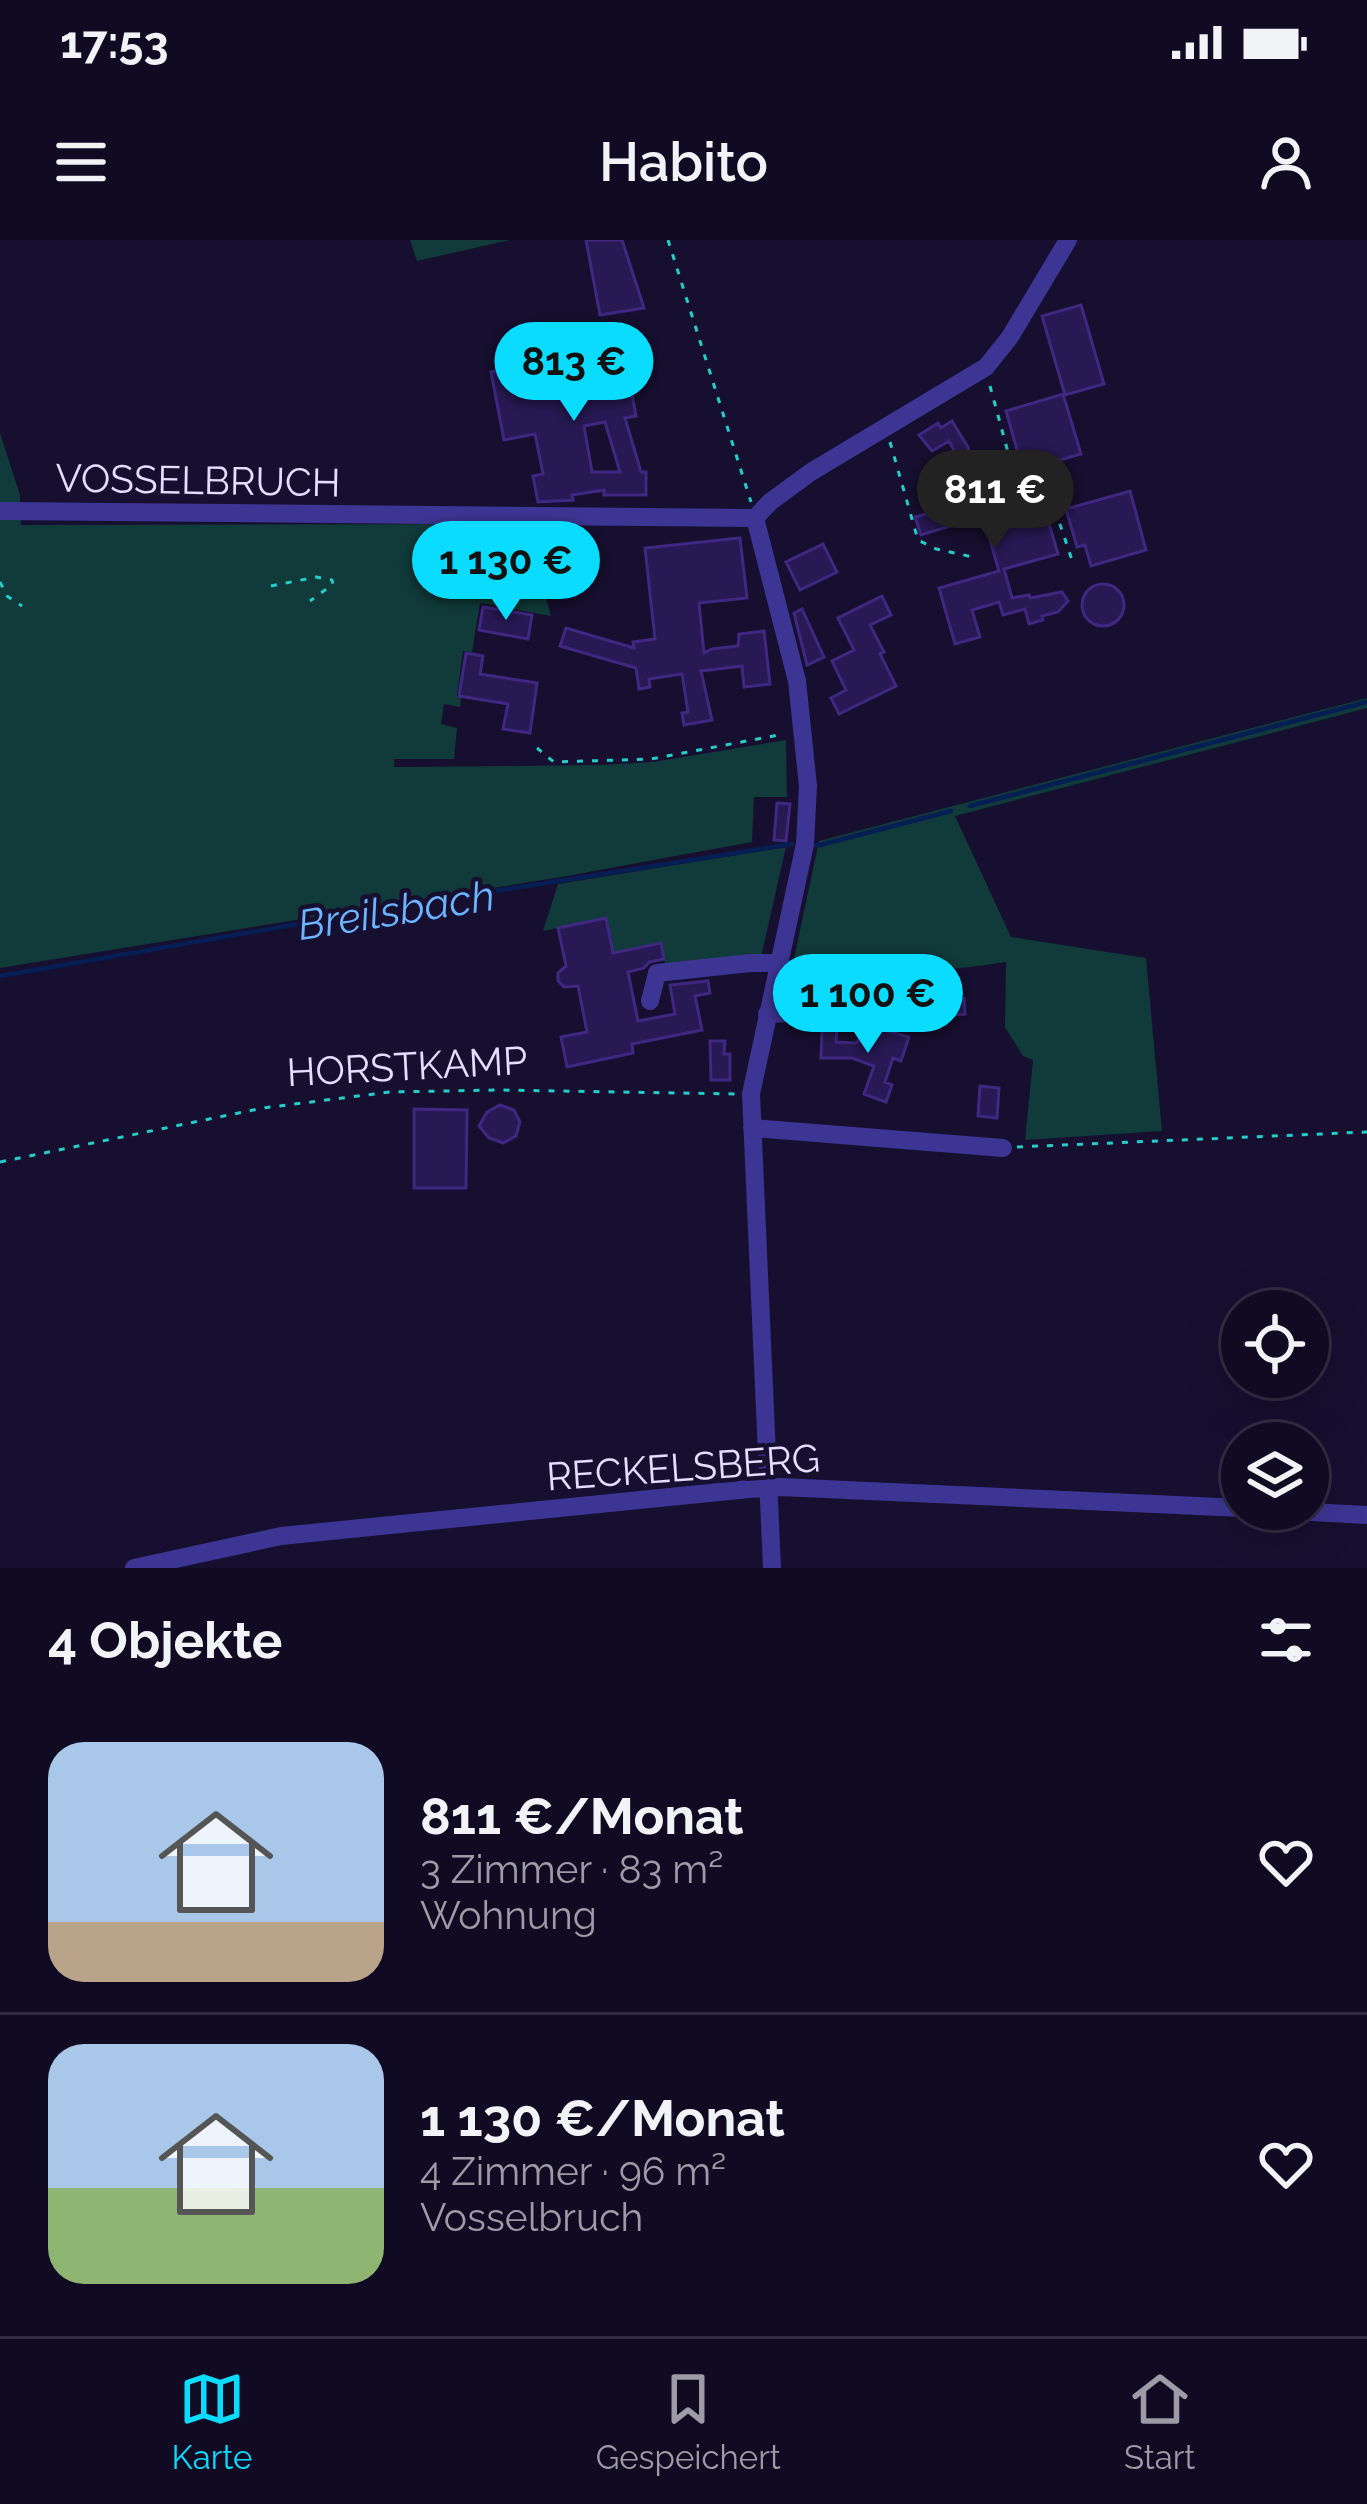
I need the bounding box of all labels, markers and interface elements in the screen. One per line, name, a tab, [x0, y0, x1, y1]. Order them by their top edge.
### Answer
text: 17:53	[60, 16, 169, 69]
icon: menu	[48, 129, 114, 195]
icon: person	[1253, 129, 1319, 195]
text: Habito	[599, 130, 768, 194]
pin: 813 €	[490, 322, 658, 424]
text: 813 €	[521, 338, 627, 384]
pin: 811 €	[911, 450, 1079, 552]
street label: VOSSELBRUCH	[55, 455, 341, 505]
text: 811 €	[944, 466, 1046, 512]
pin: 1 130 €	[395, 521, 617, 623]
text: 1 130 €	[439, 537, 573, 583]
water label: Breilsbach	[294, 871, 498, 950]
pin: 1 100 €	[757, 954, 979, 1056]
text: 1 100 €	[800, 970, 936, 1016]
street label: HORSTKAMP	[286, 1037, 528, 1095]
map controls	[1221, 1290, 1329, 1530]
button: locate	[1221, 1290, 1329, 1398]
button: layers	[1221, 1422, 1329, 1530]
street label: RECKELSBERG	[545, 1435, 821, 1499]
icon: filters	[1253, 1607, 1319, 1673]
text: 4 Objekte	[48, 1610, 282, 1670]
text: 811 €/Monat	[420, 1786, 744, 1846]
icon: home	[144, 1790, 288, 1934]
icon: heart	[1253, 1829, 1319, 1895]
text: 3 Zimmer · 83 m²	[420, 1846, 723, 1892]
text: Wohnung	[420, 1892, 597, 1938]
text: 1 130 €/Monat	[420, 2088, 785, 2148]
icon: home	[144, 2092, 288, 2236]
icon: heart	[1253, 2131, 1319, 2197]
text: 4 Zimmer · 96 m²	[420, 2148, 726, 2194]
text: Vosselbruch	[420, 2194, 643, 2240]
tab: Karte	[172, 2366, 253, 2477]
tab: Gespeichert	[596, 2366, 781, 2477]
tab: Start	[1124, 2366, 1195, 2477]

